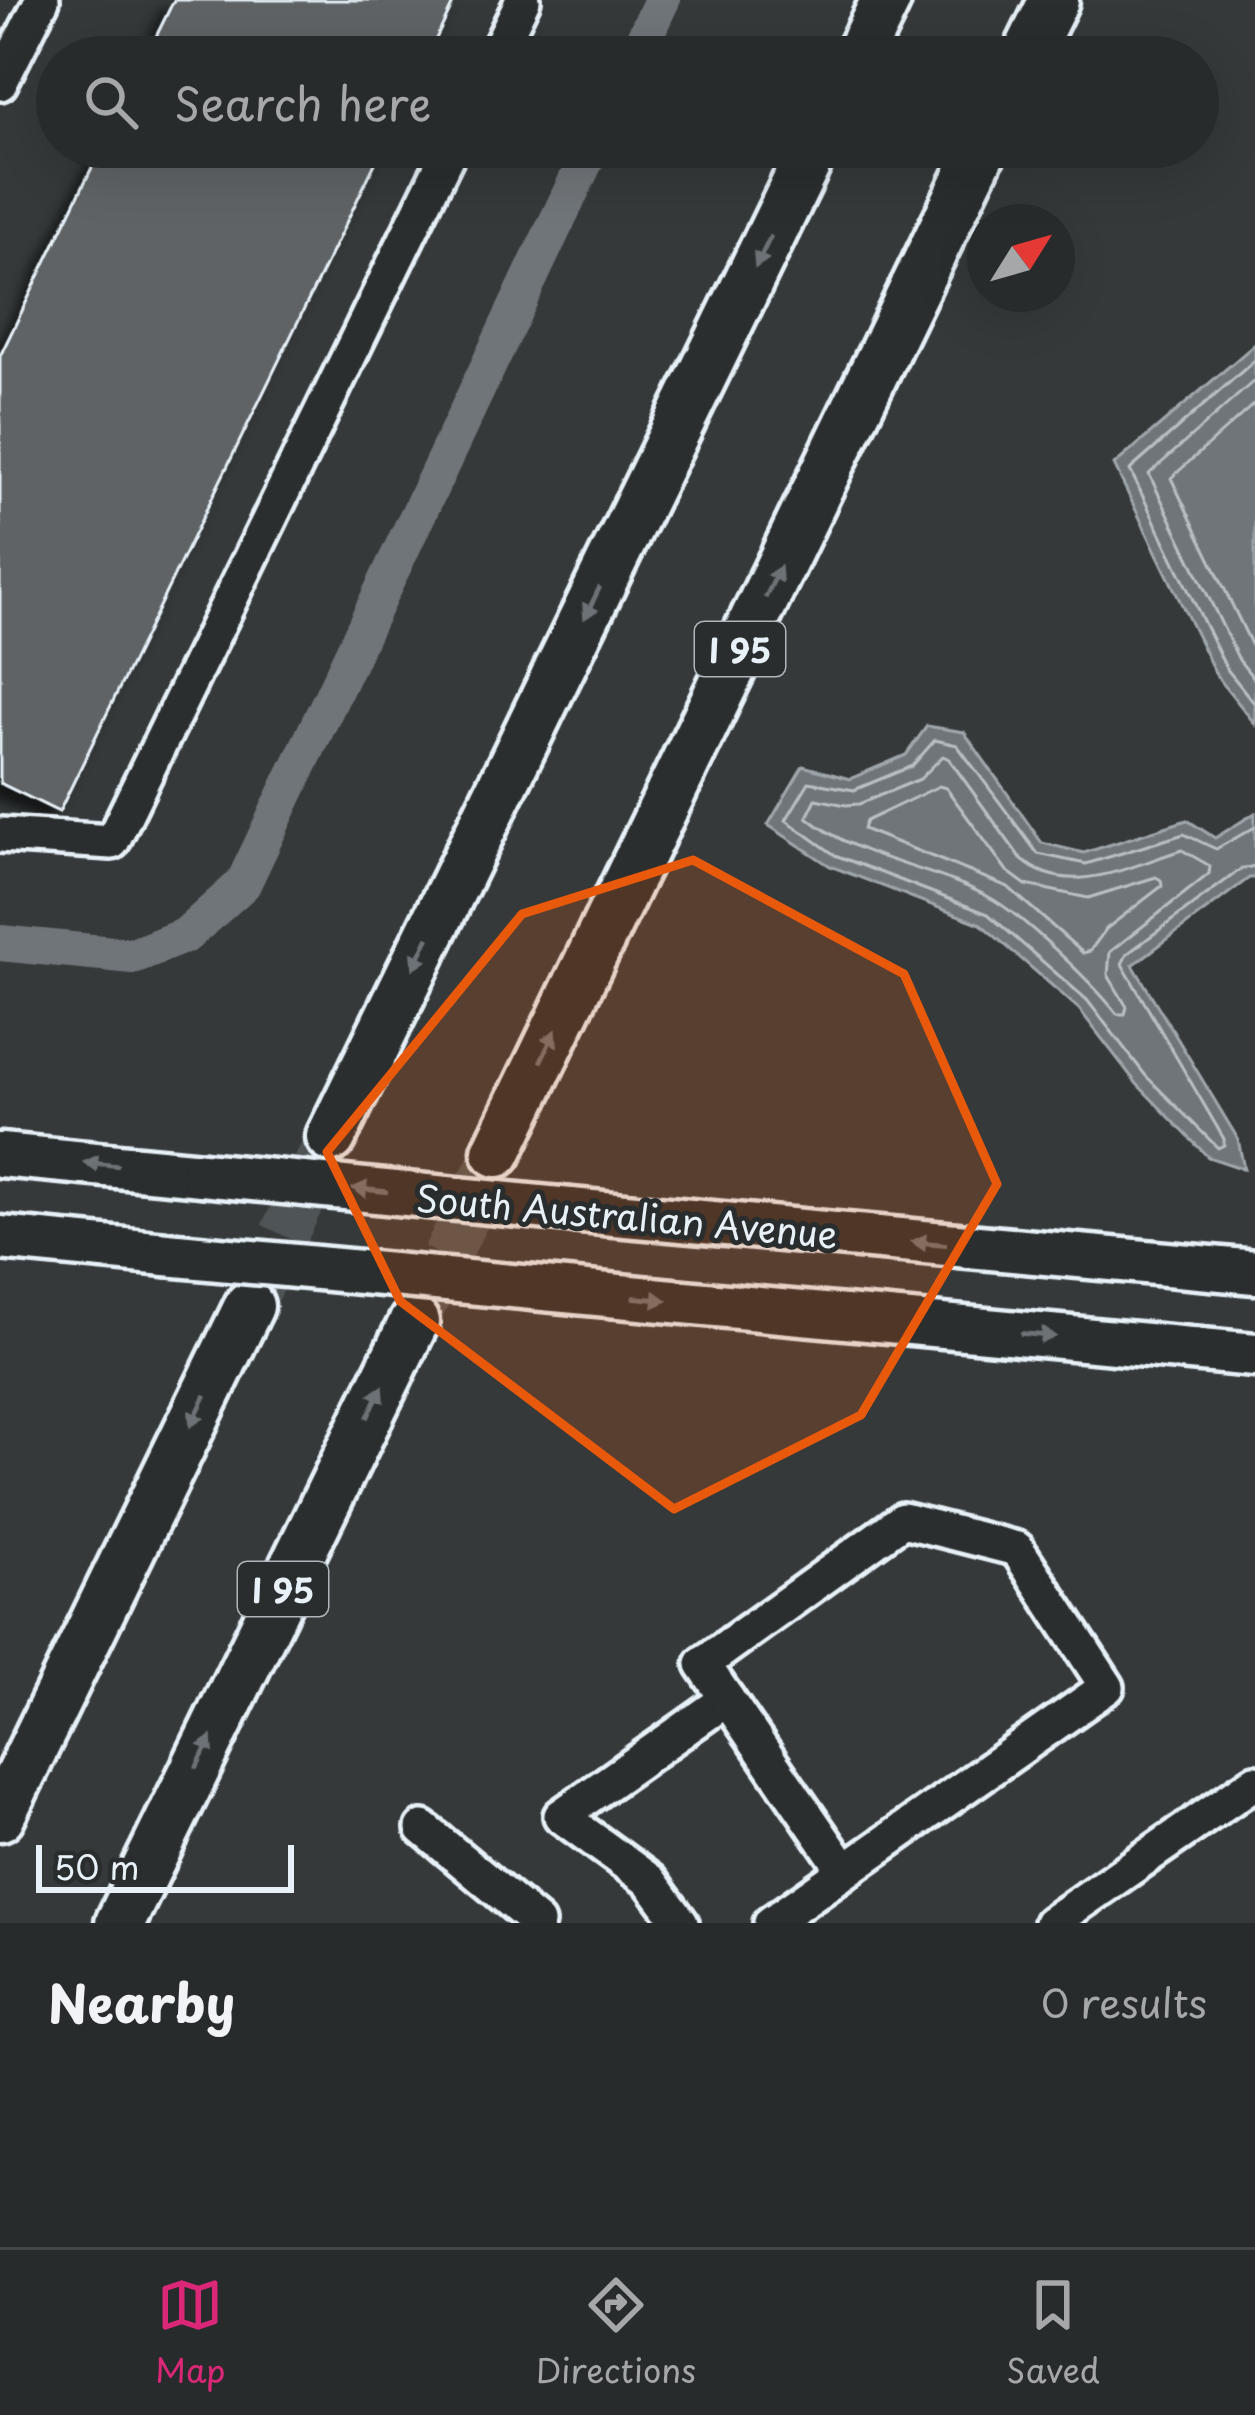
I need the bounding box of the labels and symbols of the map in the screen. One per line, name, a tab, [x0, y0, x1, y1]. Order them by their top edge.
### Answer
north arrow	[967, 204, 1075, 312]
one-way arrow	[753, 235, 773, 270]
one-way arrow	[762, 565, 782, 599]
one-way arrow	[582, 585, 602, 620]
road number: I 95	[695, 622, 785, 676]
one-way arrow	[411, 936, 431, 971]
one-way arrow	[538, 1029, 558, 1064]
one-way arrow	[82, 1154, 119, 1173]
street label: South Australian Avenue	[414, 1170, 840, 1260]
one-way arrow	[351, 1180, 388, 1199]
one-way arrow	[910, 1233, 947, 1252]
one-way arrow	[632, 1289, 669, 1308]
one-way arrow	[1020, 1326, 1057, 1345]
one-way arrow	[365, 1384, 385, 1419]
one-way arrow	[188, 1394, 208, 1429]
road number: I 95	[238, 1562, 328, 1616]
one-way arrow	[193, 1735, 213, 1769]
scale bar	[36, 1839, 294, 1892]

